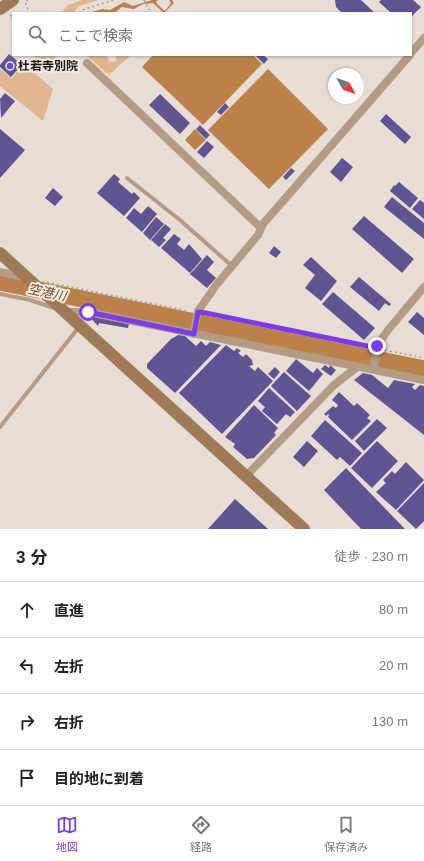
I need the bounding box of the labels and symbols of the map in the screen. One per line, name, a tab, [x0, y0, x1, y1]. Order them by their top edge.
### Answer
place label: 杜若寺別院	[18, 59, 78, 73]
marker: 杜若寺別院	[5, 61, 15, 71]
north arrow	[328, 68, 364, 104]
water label: 空港川	[26, 281, 69, 304]
route start	[79, 303, 97, 321]
route end	[368, 337, 386, 355]

